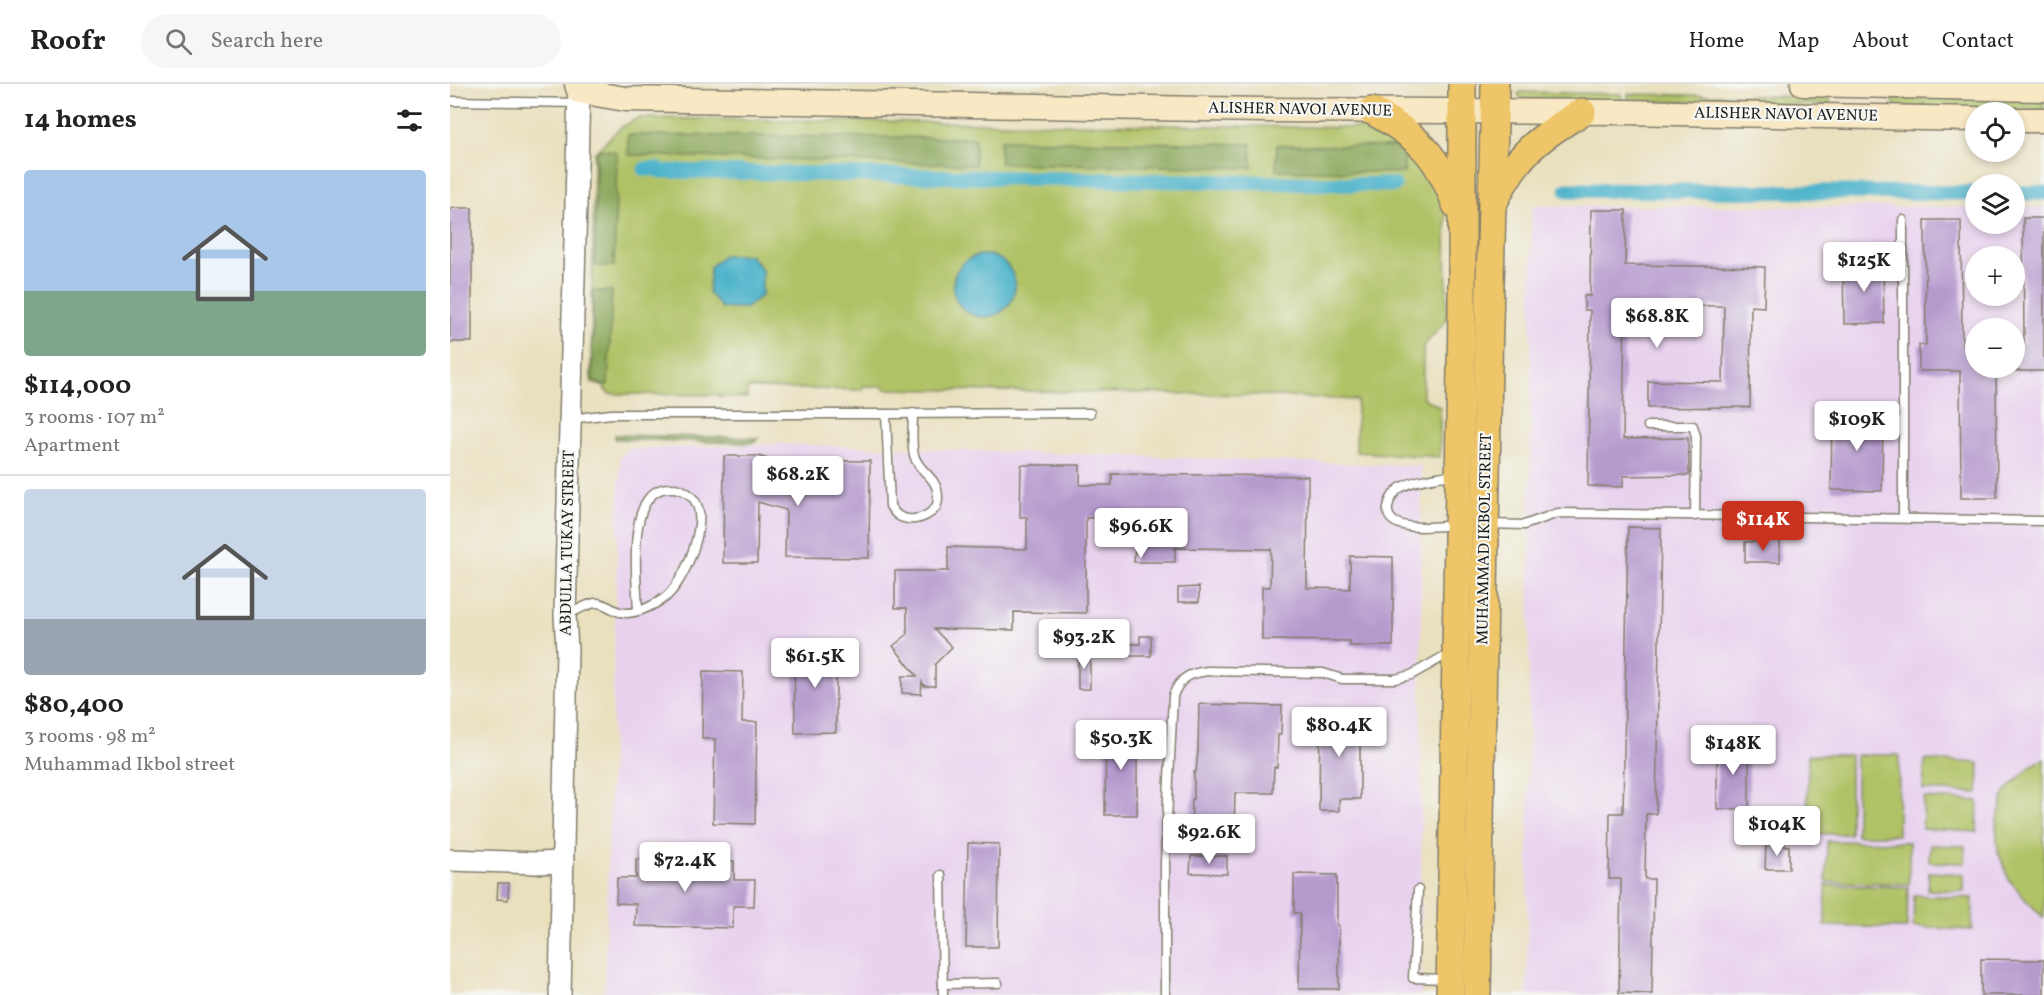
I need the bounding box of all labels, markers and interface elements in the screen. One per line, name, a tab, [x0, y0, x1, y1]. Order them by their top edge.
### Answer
search box	[141, 14, 561, 68]
text: Roofr	[30, 22, 105, 61]
icon: search	[162, 25, 195, 58]
text: Search here	[210, 26, 323, 57]
text: Home	[1689, 27, 1744, 56]
text: Map	[1777, 27, 1819, 56]
text: About	[1852, 27, 1909, 56]
text: Contact	[1942, 27, 2014, 56]
street label: ALISHER NAVOI AVENUE	[1208, 97, 1392, 123]
text: 14 homes	[24, 102, 137, 138]
street label: ALISHER NAVOI AVENUE	[1694, 102, 1878, 128]
map controls	[1965, 102, 2025, 378]
button: locate	[1965, 102, 2025, 162]
icon: filters	[393, 104, 426, 137]
button: layers	[1965, 174, 2025, 234]
icon: home	[171, 209, 279, 317]
pin: $125K	[1822, 242, 1906, 293]
button: +	[1965, 246, 2025, 306]
text: $125K	[1837, 247, 1891, 275]
pin: $68.8K	[1608, 298, 1706, 349]
text: $68.8K	[1625, 303, 1689, 331]
button: −	[1965, 318, 2025, 378]
text: $114,000	[24, 368, 131, 404]
pin: $109K	[1815, 401, 1899, 452]
text: 3 rooms · 107 m²	[24, 404, 165, 432]
text: $109K	[1828, 406, 1886, 434]
text: Apartment	[24, 432, 120, 460]
street label: MUHAMMAD IKBOL STREET	[1472, 433, 1498, 645]
street label: ABDULLA TUKAY STREET	[555, 450, 581, 636]
pin: $68.2K	[749, 456, 847, 507]
text: $68.2K	[766, 461, 830, 489]
pin: $114K	[1721, 501, 1805, 552]
text: $114K	[1736, 506, 1790, 534]
pin: $96.6K	[1092, 508, 1190, 559]
text: $96.6K	[1109, 513, 1173, 541]
icon: home	[171, 528, 279, 636]
pin: $93.2K	[1035, 619, 1133, 670]
text: $93.2K	[1053, 624, 1115, 652]
pin: $61.5K	[766, 638, 864, 689]
text: $61.5K	[785, 643, 845, 671]
text: $80,400	[24, 687, 124, 723]
pin: $80.4K	[1290, 707, 1388, 758]
text: $80.4K	[1306, 712, 1372, 740]
pin: $50.3K	[1072, 720, 1170, 771]
text: 3 rooms · 98 m²	[24, 723, 156, 751]
text: $50.3K	[1090, 725, 1152, 753]
pin: $148K	[1691, 725, 1775, 776]
text: $148K	[1705, 730, 1761, 758]
text: Muhammad Ikbol street	[24, 751, 235, 779]
pin: $104K	[1735, 806, 1819, 857]
text: $104K	[1748, 811, 1806, 839]
pin: $92.6K	[1160, 814, 1258, 865]
text: $92.6K	[1177, 819, 1241, 847]
pin: $72.4K	[636, 842, 734, 893]
text: $72.4K	[653, 847, 717, 875]

